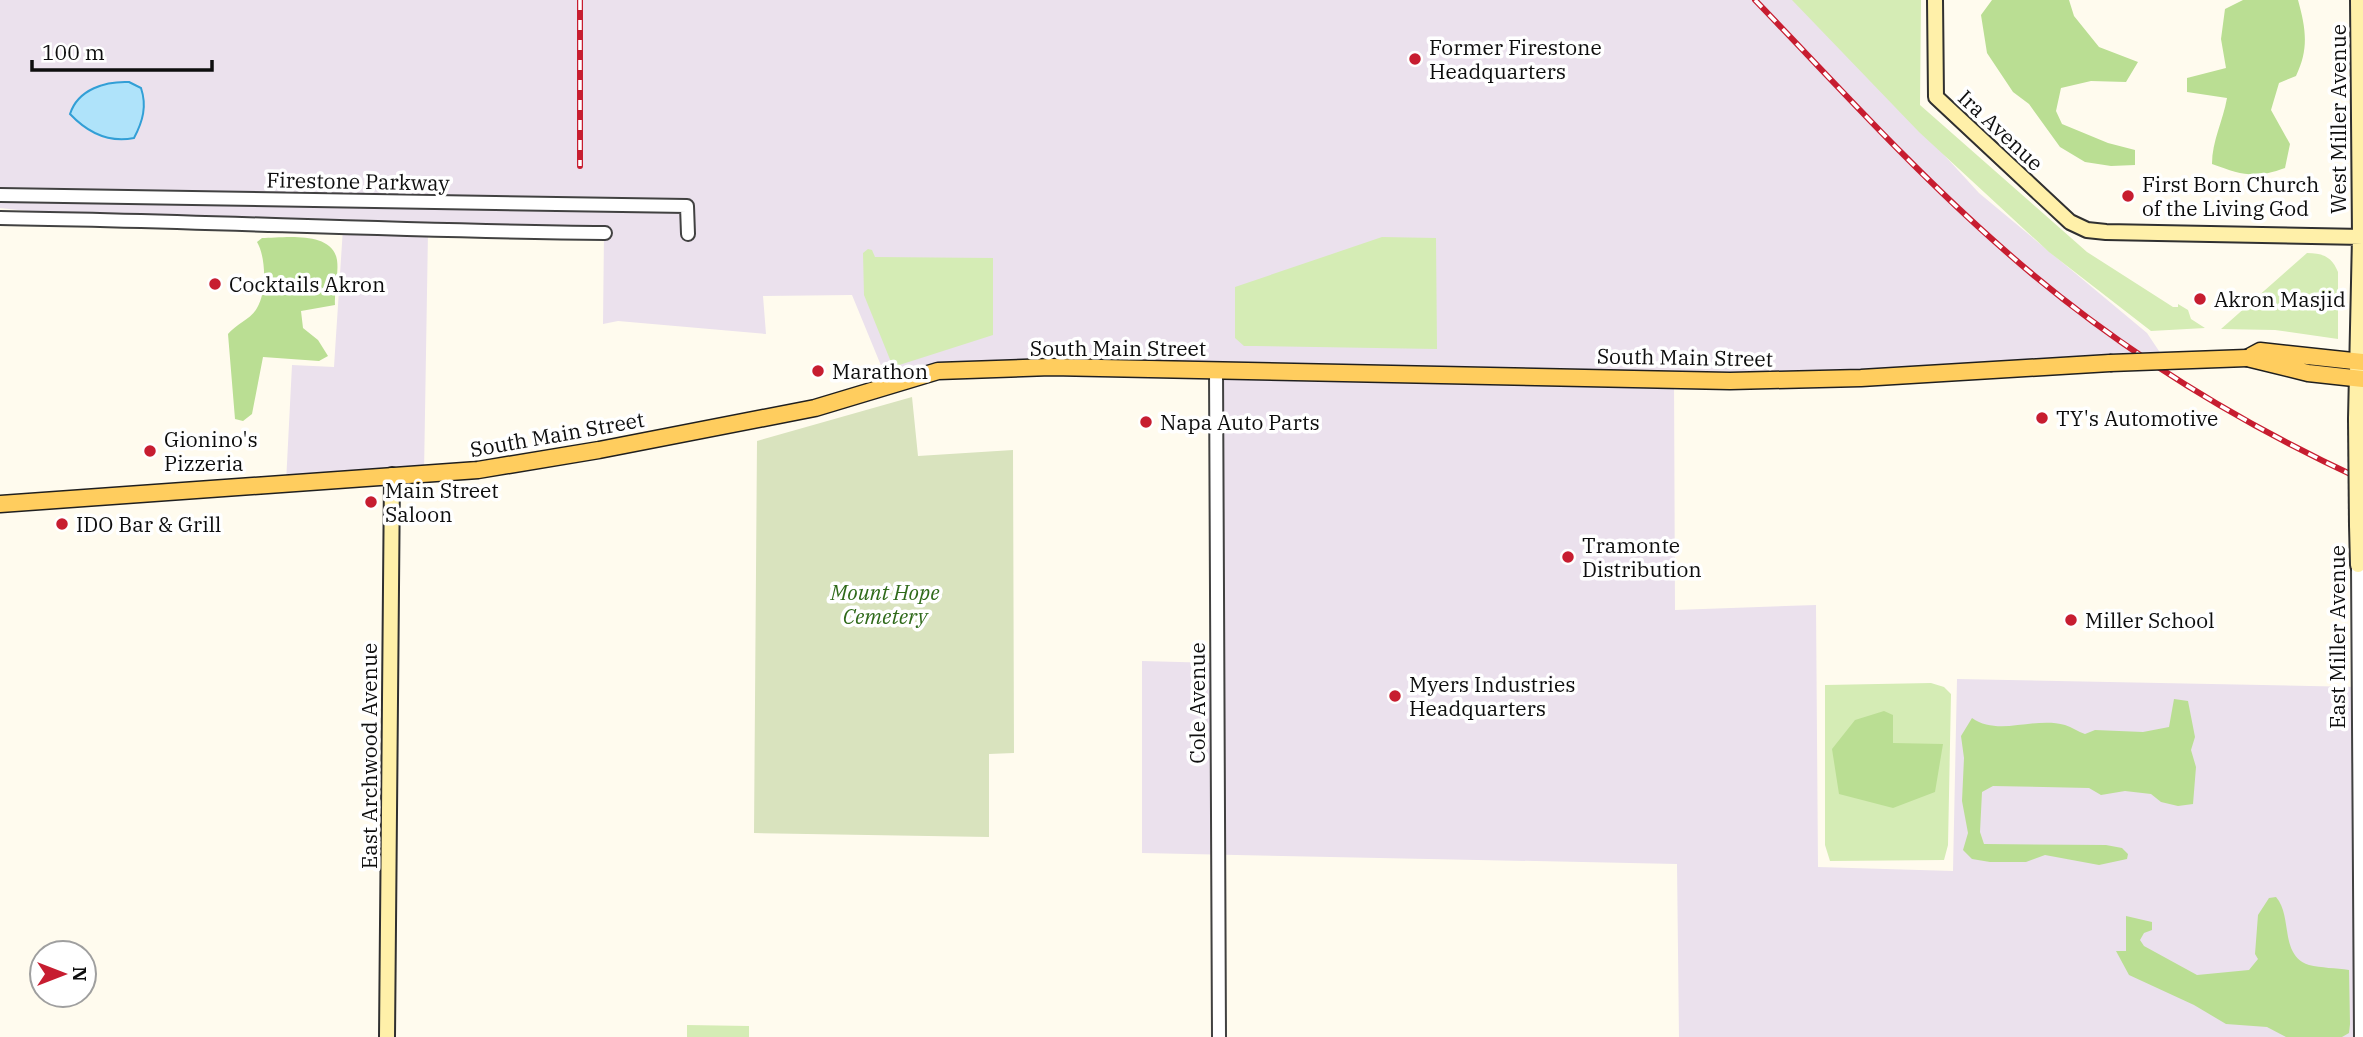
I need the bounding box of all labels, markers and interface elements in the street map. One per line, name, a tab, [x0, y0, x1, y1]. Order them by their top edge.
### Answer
street label: West Miller Avenue	[2324, 24, 2352, 214]
scale bar	[32, 28, 212, 72]
place label: Former Firestone Headquarters	[1429, 33, 1602, 85]
text: 100 m	[42, 38, 105, 66]
marker: Former Firestone Headquarters	[1407, 51, 1423, 67]
street label: Ira Avenue	[1952, 83, 2050, 177]
street label: Firestone Parkway	[266, 165, 451, 197]
place label: First Born Church of the Living God	[2142, 170, 2319, 222]
marker: First Born Church of the Living God	[2120, 188, 2136, 204]
place label: Cocktails Akron	[229, 270, 385, 298]
marker: Cocktails Akron	[207, 276, 223, 292]
place label: Akron Masjid	[2214, 285, 2346, 313]
marker: Akron Masjid	[2192, 291, 2208, 307]
street label: South Main Street	[1030, 334, 1206, 362]
street label: South Main Street	[1597, 341, 1773, 373]
place label: Marathon	[832, 357, 928, 385]
marker: Marathon	[810, 363, 826, 379]
place label: TY's Automotive	[2056, 404, 2218, 432]
street label: South Main Street	[468, 405, 646, 463]
place label: Napa Auto Parts	[1160, 408, 1320, 436]
marker: TY's Automotive	[2034, 410, 2050, 426]
marker: Napa Auto Parts	[1138, 414, 1154, 430]
place label: Gionino's Pizzeria	[164, 425, 258, 477]
marker: Gionino's Pizzeria	[142, 443, 158, 459]
place label: Main Street Saloon	[385, 476, 499, 528]
marker: Main Street Saloon	[363, 494, 379, 510]
place label: IDO Bar & Grill	[76, 510, 221, 538]
marker: IDO Bar & Grill	[54, 516, 70, 532]
place label: Tramonte Distribution	[1582, 531, 1702, 583]
street label: East Miller Avenue	[2323, 545, 2351, 729]
marker: Tramonte Distribution	[1560, 549, 1576, 565]
park label: Mount Hope Cemetery	[829, 578, 940, 630]
place label: Miller School	[2085, 606, 2214, 634]
marker: Miller School	[2063, 612, 2079, 628]
street label: Cole Avenue	[1183, 642, 1211, 764]
street label: East Archwood Avenue	[355, 643, 383, 869]
place label: Myers Industries Headquarters	[1409, 670, 1575, 722]
marker: Myers Industries Headquarters	[1387, 688, 1403, 704]
north arrow	[28, 939, 98, 1009]
text: N	[68, 966, 92, 982]

